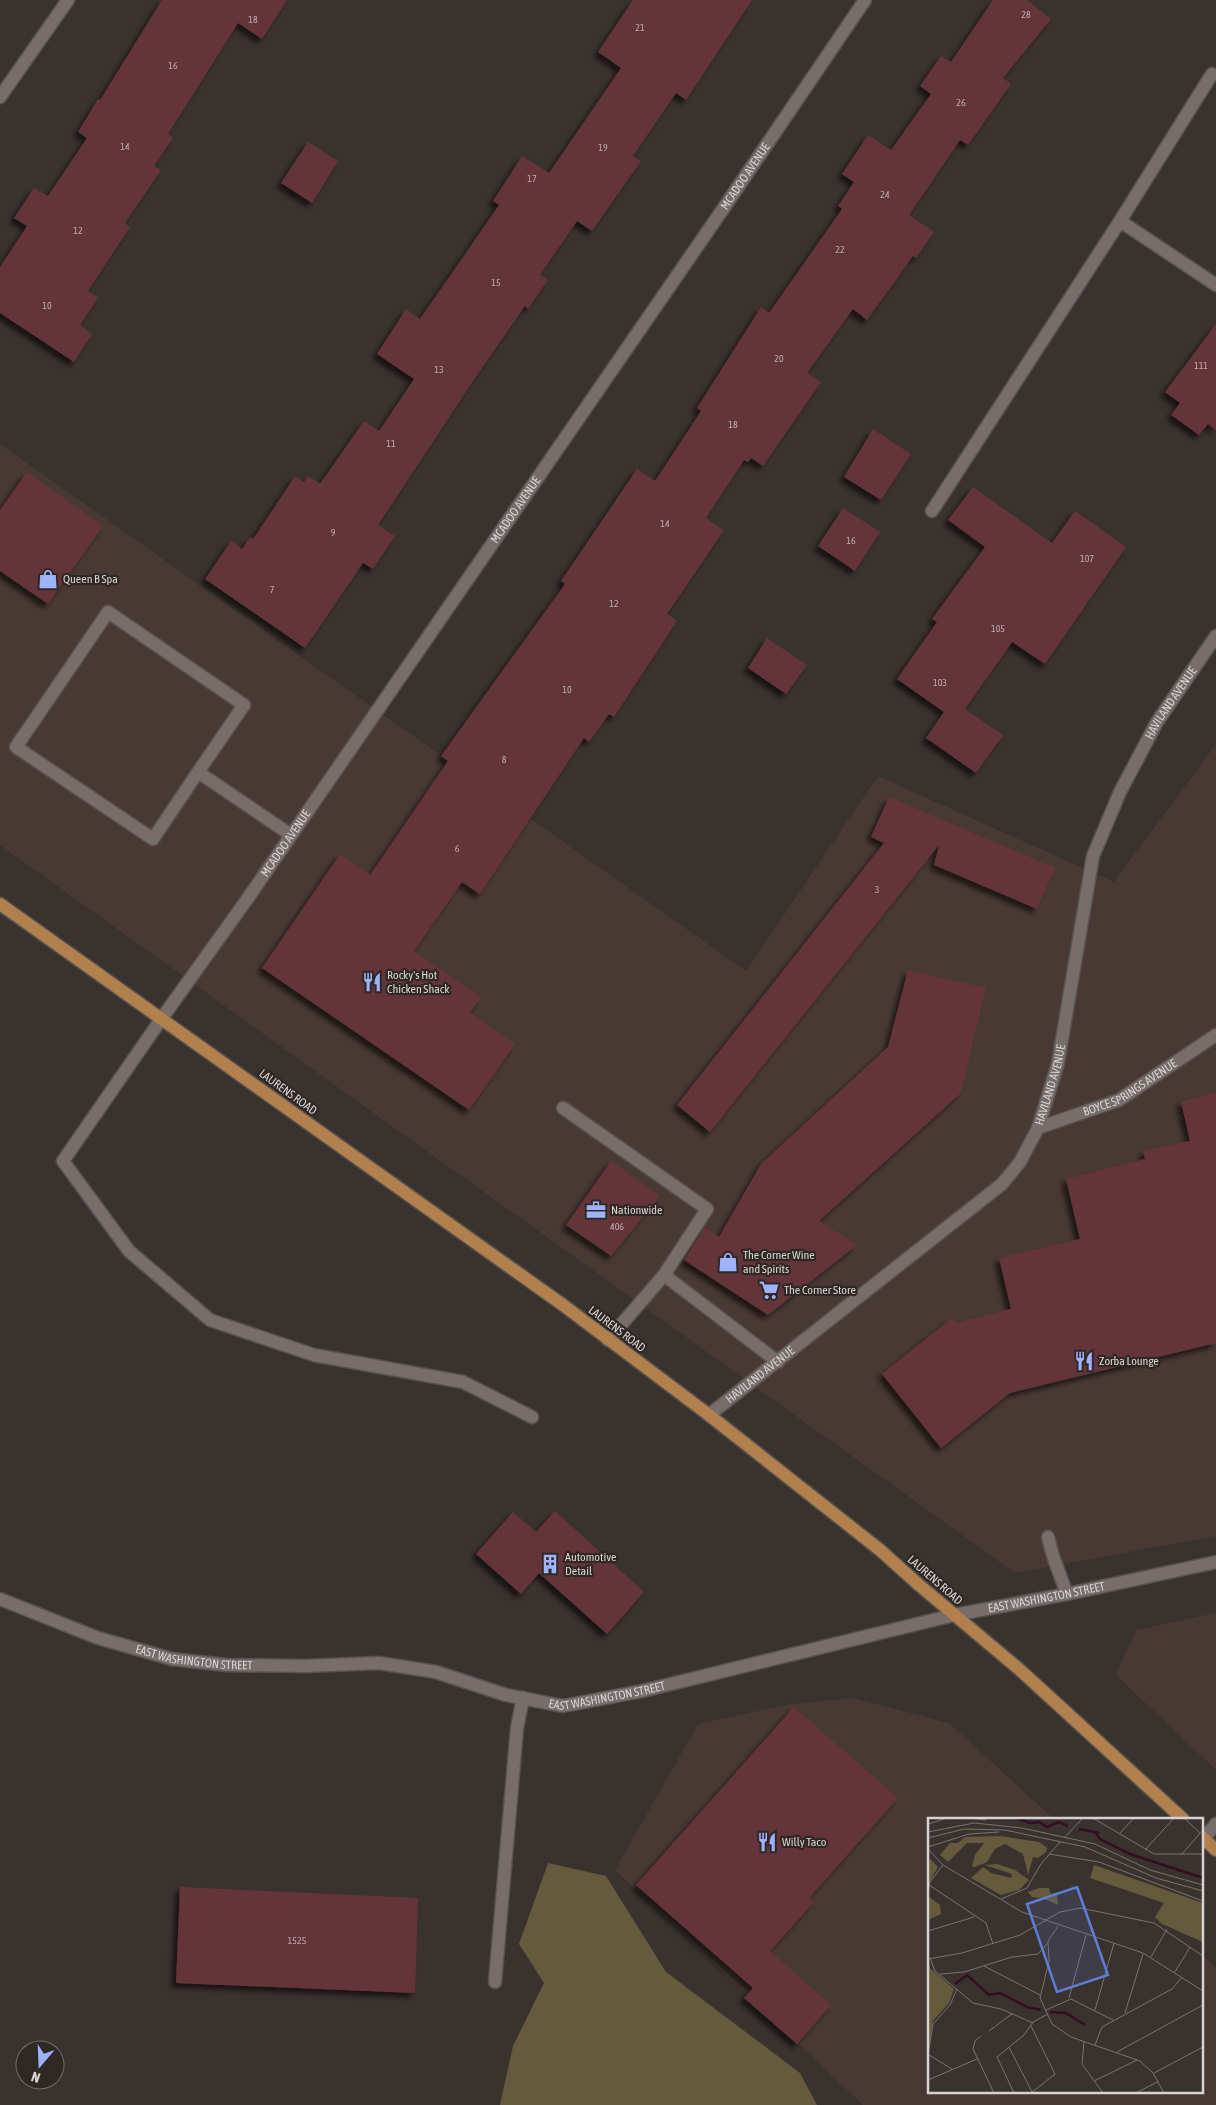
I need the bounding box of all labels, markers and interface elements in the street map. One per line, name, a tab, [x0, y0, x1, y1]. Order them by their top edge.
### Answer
house number: 28	[1021, 9, 1031, 20]
house number: 18	[248, 14, 258, 25]
house number: 21	[635, 22, 645, 33]
house number: 16	[168, 60, 178, 71]
house number: 26	[956, 97, 966, 108]
street label: MCADOO AVENUE	[718, 140, 773, 212]
house number: 14	[120, 141, 130, 152]
house number: 19	[598, 142, 608, 153]
house number: 17	[527, 173, 537, 184]
house number: 24	[880, 189, 890, 200]
house number: 12	[73, 225, 83, 236]
house number: 22	[835, 244, 845, 255]
house number: 15	[491, 277, 501, 288]
house number: 10	[42, 300, 52, 311]
house number: 20	[774, 353, 784, 364]
house number: 111	[1194, 360, 1208, 371]
house number: 13	[434, 364, 444, 375]
house number: 18	[728, 419, 738, 430]
house number: 11	[386, 438, 396, 449]
street label: MCADOO AVENUE	[488, 474, 543, 546]
house number: 14	[660, 518, 670, 529]
house number: 9	[331, 527, 336, 538]
house number: 16	[846, 535, 856, 546]
house number: 107	[1080, 553, 1094, 564]
shop icon: Queen B Spa	[37, 568, 59, 590]
place label: Queen B Spa	[63, 572, 118, 586]
house number: 7	[270, 584, 275, 595]
house number: 12	[609, 598, 619, 609]
house number: 105	[991, 623, 1005, 634]
street label: HAVILAND AVENUE	[1142, 664, 1200, 742]
house number: 103	[933, 677, 947, 688]
house number: 10	[562, 684, 572, 695]
house number: 8	[502, 754, 507, 765]
street label: MCADOO AVENUE	[258, 807, 313, 879]
house number: 6	[455, 843, 460, 854]
house number: 3	[875, 884, 880, 895]
place label: Rocky's Hot Chicken Shack	[387, 968, 450, 996]
restaurant icon: Rocky's Hot Chicken Shack	[361, 971, 383, 993]
street label: HAVILAND AVENUE	[1032, 1043, 1068, 1127]
street label: BOYCE SPRINGS AVENUE	[1081, 1056, 1180, 1119]
street label: LAURENS ROAD	[256, 1066, 320, 1118]
office icon: Nationwide	[585, 1199, 607, 1221]
place label: Nationwide	[611, 1203, 662, 1217]
house number: 406	[610, 1221, 624, 1232]
place label: The Corner Wine and Spirits	[743, 1248, 815, 1276]
shop icon: The Corner Wine and Spirits	[717, 1251, 739, 1273]
supermarket icon: The Corner Store	[758, 1279, 780, 1301]
place label: The Corner Store	[784, 1283, 856, 1297]
street label: LAURENS ROAD	[586, 1303, 649, 1355]
street label: HAVILAND AVENUE	[723, 1343, 797, 1406]
restaurant icon: Zorba Lounge	[1073, 1350, 1095, 1372]
place label: Zorba Lounge	[1099, 1354, 1159, 1368]
place label: Automotive Detail	[565, 1550, 616, 1578]
street label: LAURENS ROAD	[905, 1552, 965, 1608]
building icon: Automotive Detail	[539, 1553, 561, 1575]
street label: EAST WASHINGTON STREET	[987, 1579, 1107, 1616]
street label: EAST WASHINGTON STREET	[134, 1642, 253, 1672]
street label: EAST WASHINGTON STREET	[547, 1678, 667, 1713]
inset map	[928, 1818, 1204, 2092]
restaurant icon: Willy Taco	[756, 1831, 778, 1853]
place label: Willy Taco	[782, 1835, 827, 1849]
house number: 1525	[288, 1935, 307, 1946]
north arrow	[15, 2040, 65, 2090]
text: N	[29, 2068, 42, 2086]

